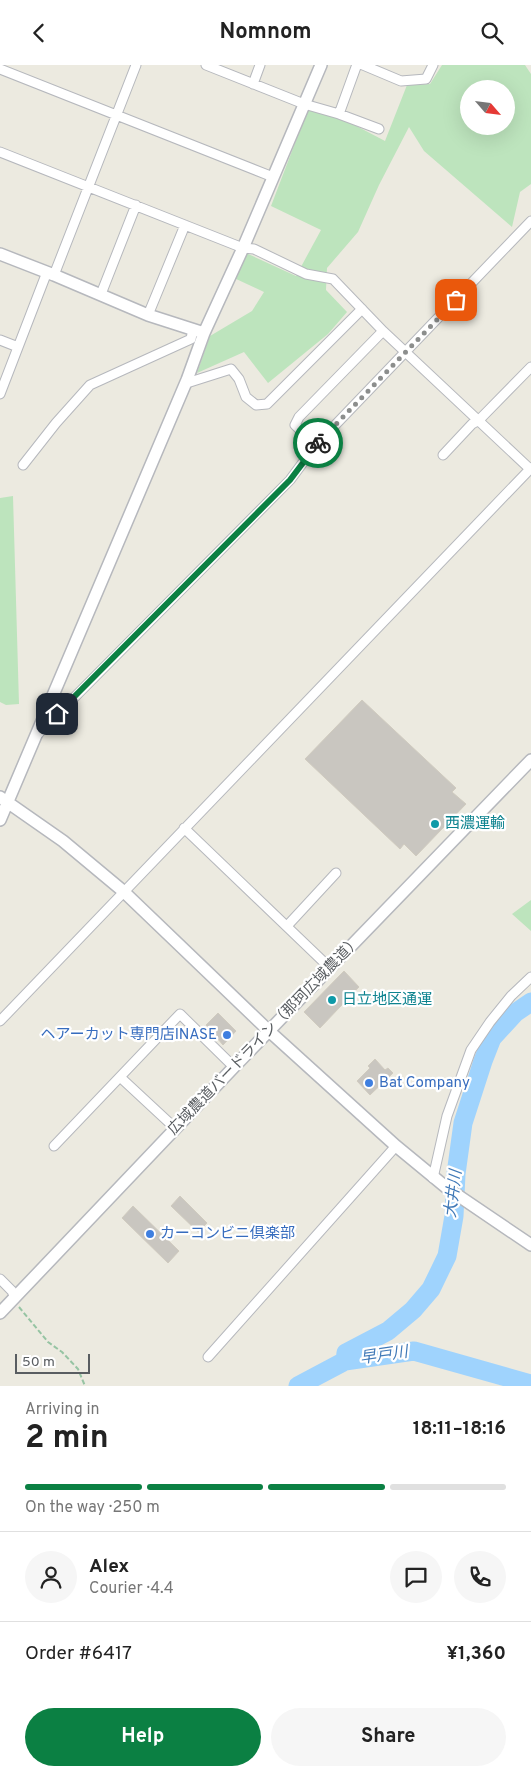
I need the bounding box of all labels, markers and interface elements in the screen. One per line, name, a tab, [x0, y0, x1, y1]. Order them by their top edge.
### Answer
icon: back	[25, 19, 53, 47]
text: Nomnom	[219, 19, 312, 46]
icon: search	[478, 19, 506, 47]
north arrow	[460, 80, 515, 135]
map controls	[460, 80, 515, 135]
pin	[435, 279, 477, 321]
icon: bag	[442, 286, 470, 314]
courier	[293, 418, 343, 468]
icon: bike	[304, 429, 332, 457]
pin	[36, 693, 78, 735]
icon: home	[43, 700, 71, 728]
place label: 西濃運輸	[445, 814, 505, 834]
marker: 西濃運輸	[429, 818, 441, 830]
street label: 広域農道バードライン（那珂広域農道）	[164, 932, 366, 1140]
place label: 日立地区通運	[342, 991, 432, 1010]
marker: 日立地区通運	[326, 994, 338, 1006]
place label: ヘアーカット専門店INASE	[41, 1026, 217, 1045]
marker: ヘアーカット専門店INASE	[221, 1029, 233, 1041]
place label: Bat Company	[379, 1074, 470, 1093]
marker: Bat Company	[363, 1077, 375, 1089]
water label: 大井川	[441, 1167, 467, 1219]
place label: カーコンビニ倶楽部	[160, 1225, 295, 1244]
marker: カーコンビニ倶楽部	[144, 1228, 156, 1240]
water label: 早戸川	[359, 1342, 411, 1369]
scale bar	[15, 1351, 90, 1374]
text: 50 m	[22, 1354, 55, 1371]
text: Arriving in	[25, 1400, 100, 1420]
text: 18:11–18:16	[413, 1417, 506, 1441]
text: 2 min	[25, 1419, 109, 1459]
text: On the way · 250 m	[25, 1498, 160, 1518]
button: person	[25, 1551, 77, 1603]
button: chat	[390, 1551, 442, 1603]
button: phone	[454, 1551, 506, 1603]
text: Alex	[89, 1555, 129, 1579]
text: Courier · 4.4	[89, 1579, 174, 1599]
text: Order #6417	[25, 1642, 132, 1666]
text: ¥1,360	[446, 1642, 506, 1666]
button: Help	[25, 1708, 261, 1766]
button: Share	[271, 1708, 506, 1766]

